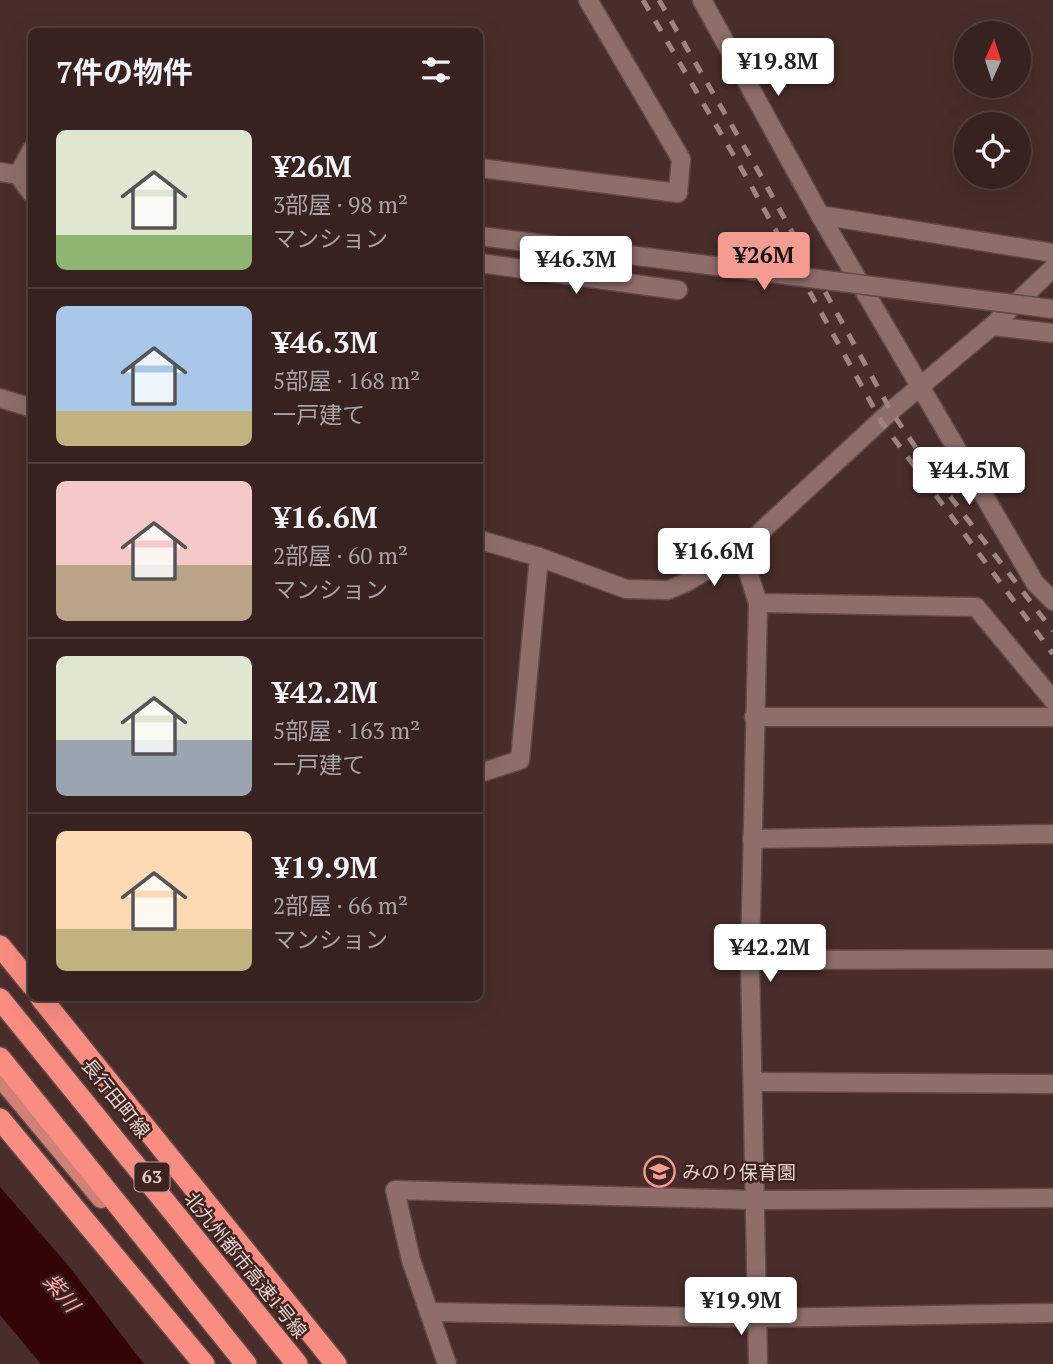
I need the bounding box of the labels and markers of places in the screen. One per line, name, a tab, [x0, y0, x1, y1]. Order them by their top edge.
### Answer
pin: ¥19.8M	[721, 38, 835, 98]
pin: ¥26M	[723, 232, 805, 292]
pin: ¥46.3M	[519, 236, 633, 296]
pin: ¥44.5M	[912, 448, 1026, 507]
pin: ¥16.6M	[657, 528, 771, 588]
pin: ¥42.2M	[713, 925, 827, 984]
school or university icon: みのり保育園	[642, 1155, 676, 1189]
place label: みのり保育園	[682, 1159, 796, 1184]
pin: ¥19.9M	[684, 1278, 798, 1337]

